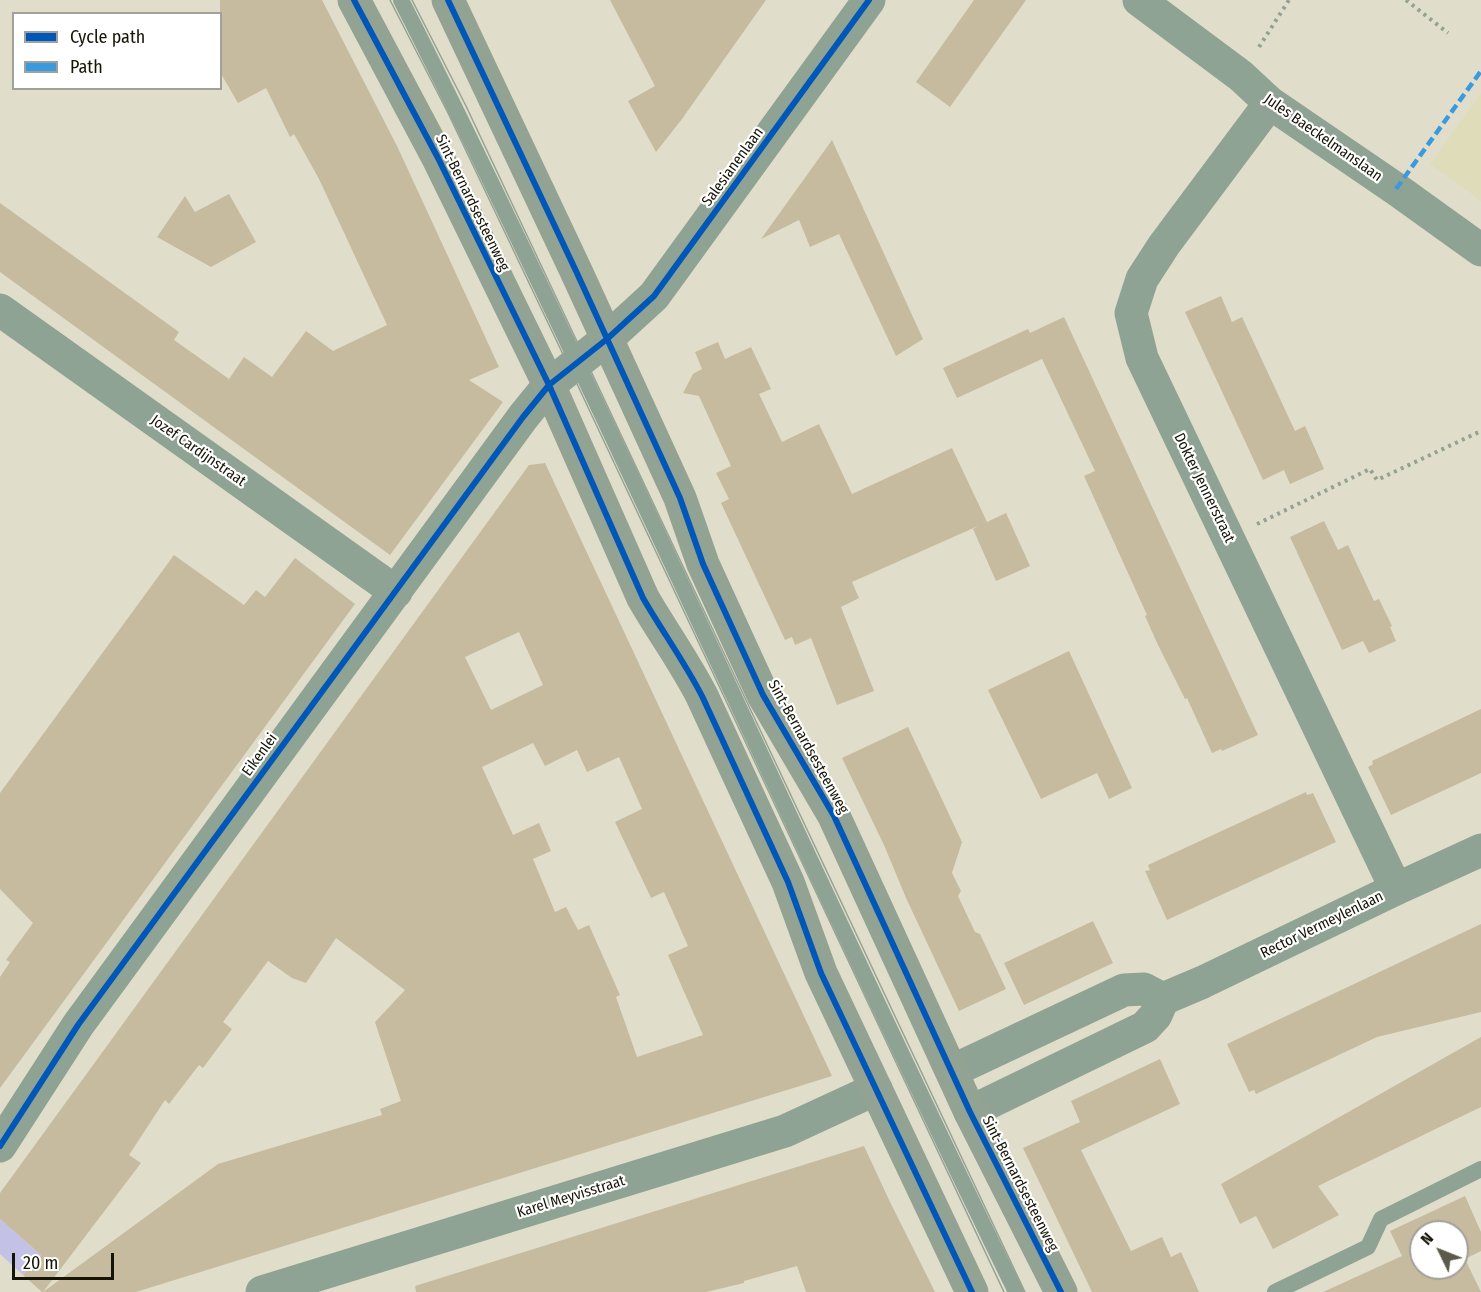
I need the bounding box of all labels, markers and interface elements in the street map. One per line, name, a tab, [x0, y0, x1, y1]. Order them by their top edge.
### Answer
legend	[12, 12, 222, 90]
text: Cycle path	[70, 26, 145, 48]
text: Path	[70, 56, 103, 78]
street label: Jules Baeckelmanslaan	[1260, 90, 1386, 186]
street label: Salesianenlaan	[698, 124, 768, 210]
street label: Sint-Bernardsesteenweg	[431, 132, 513, 274]
street label: Jozef Cardijnstraat	[147, 412, 249, 490]
street label: Dokter Jennerstraat	[1170, 430, 1238, 546]
street label: Sint-Bernardsesteenweg	[764, 677, 852, 817]
street label: Eikenlei	[239, 730, 281, 780]
street label: Rector Vermeylenlaan	[1258, 887, 1386, 963]
street label: Sint-Bernardsesteenweg	[978, 1113, 1062, 1255]
street label: Karel Meyvisstraat	[515, 1172, 627, 1222]
north arrow	[1409, 1220, 1469, 1280]
text: N	[1417, 1229, 1437, 1249]
scale bar	[15, 1241, 117, 1279]
text: 20 m	[23, 1252, 58, 1274]

